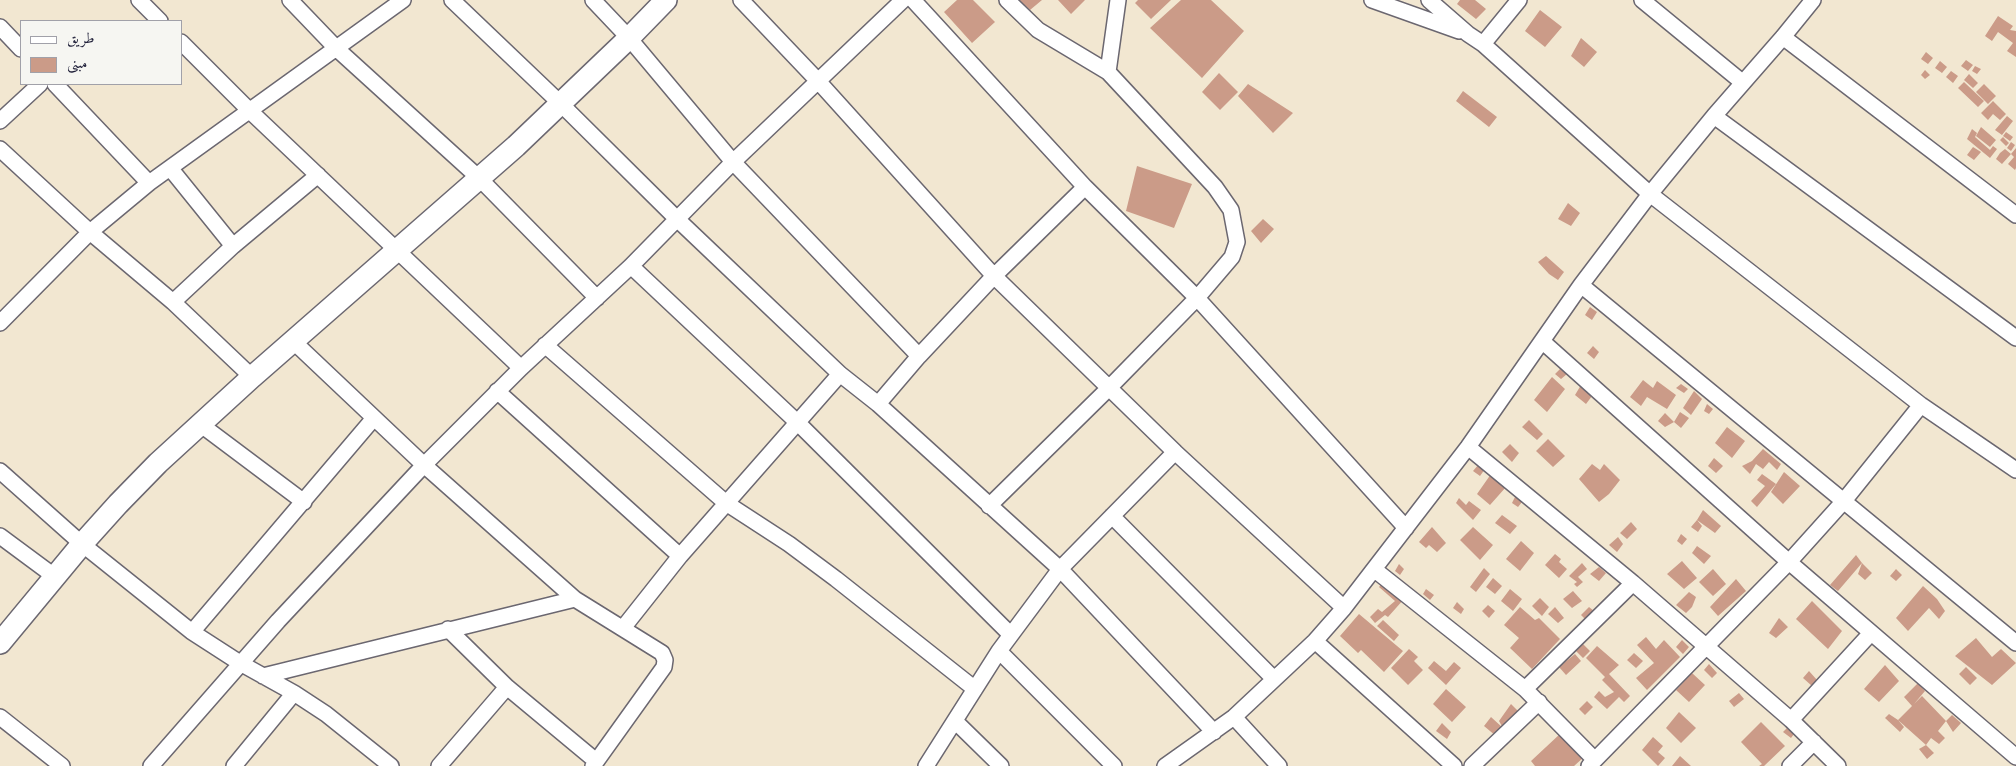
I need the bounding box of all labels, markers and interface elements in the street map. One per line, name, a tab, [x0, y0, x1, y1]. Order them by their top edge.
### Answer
legend	[20, 20, 182, 85]
text: طريق	[67, 29, 94, 48]
text: مبنى	[67, 54, 87, 73]

